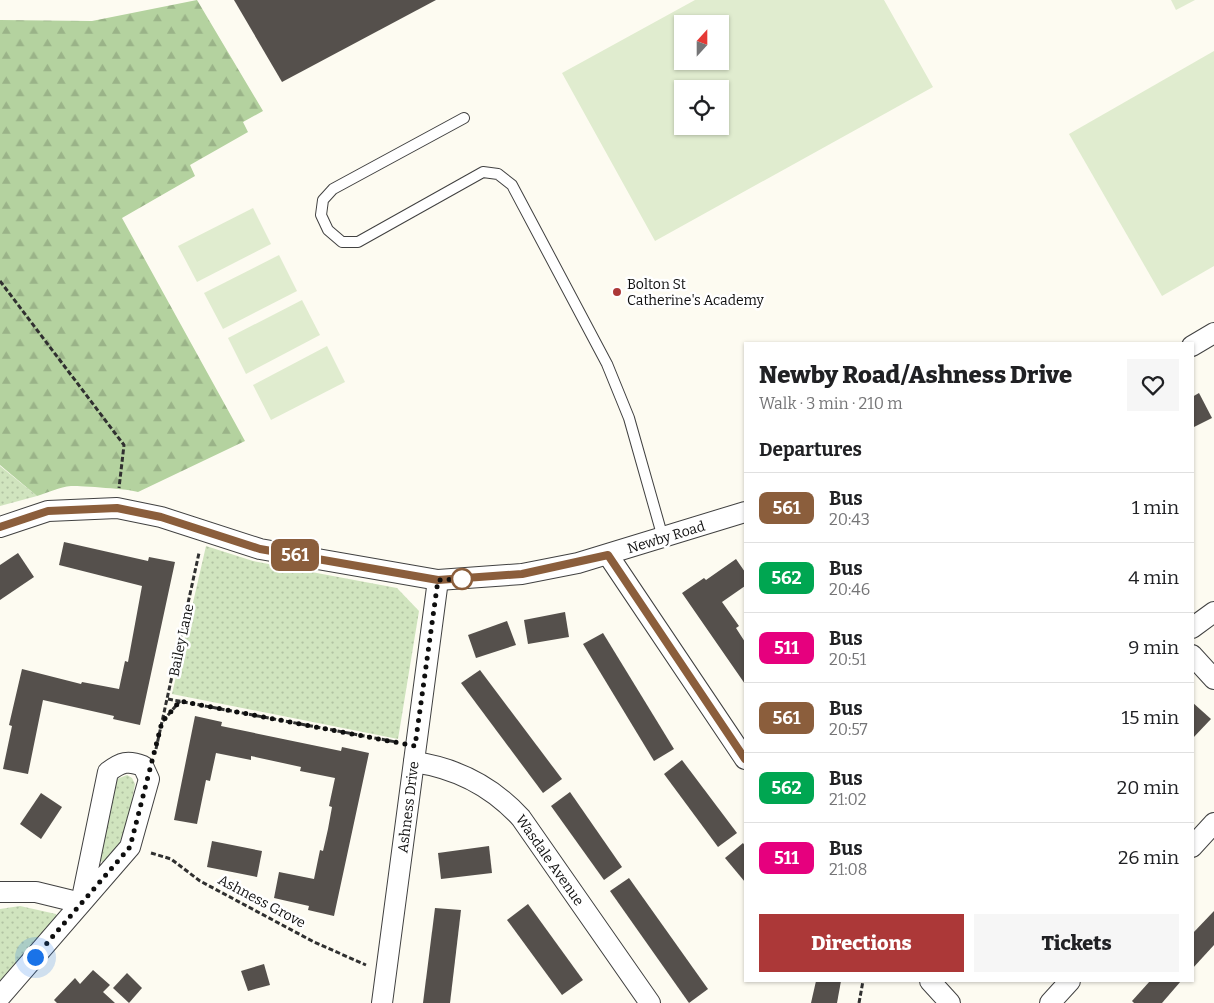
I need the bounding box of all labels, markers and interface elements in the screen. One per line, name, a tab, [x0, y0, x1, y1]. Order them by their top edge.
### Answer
north arrow	[674, 15, 729, 70]
map controls	[674, 15, 729, 135]
button: locate	[674, 80, 729, 135]
place label: Bolton St Catherine's Academy	[627, 276, 765, 309]
marker: Bolton St Catherine's Academy	[611, 286, 623, 298]
button: heart	[1127, 359, 1179, 411]
text: Newby Road/Ashness Drive	[759, 361, 1072, 389]
text: Walk · 3 min · 210 m	[759, 394, 902, 413]
text: Departures	[759, 438, 862, 461]
text: Bus	[829, 487, 863, 510]
text: 1 min	[1132, 496, 1179, 519]
text: 561	[772, 497, 801, 519]
text: 20:43	[829, 510, 870, 529]
street label: Newby Road	[625, 518, 707, 557]
line badge: 561	[266, 539, 324, 571]
text: 561	[281, 544, 309, 566]
text: Bus	[829, 557, 863, 580]
text: 4 min	[1128, 566, 1179, 589]
text: 562	[771, 567, 802, 589]
unlabelled marker	[451, 568, 473, 590]
text: 20:46	[829, 580, 870, 599]
street label: Bailey Lane	[165, 602, 197, 678]
text: Bus	[829, 627, 863, 650]
text: 9 min	[1128, 636, 1179, 659]
text: 511	[774, 637, 799, 659]
text: 20:51	[829, 650, 866, 669]
text: Bus	[829, 697, 863, 720]
text: 15 min	[1122, 706, 1179, 729]
text: 561	[772, 707, 801, 729]
text: 20:57	[829, 720, 868, 739]
street label: Ashness Drive	[394, 760, 423, 854]
text: Bus	[829, 767, 863, 790]
text: 20 min	[1117, 776, 1179, 799]
text: 562	[771, 777, 802, 799]
text: 21:02	[829, 790, 867, 809]
street label: Wasdale Avenue	[512, 812, 587, 909]
text: Bus	[829, 837, 863, 860]
text: 26 min	[1118, 846, 1179, 869]
text: 511	[774, 847, 799, 869]
text: 21:08	[829, 860, 867, 879]
street label: Ashness Grove	[215, 871, 308, 932]
button: Directions	[759, 914, 964, 972]
button: Tickets	[974, 914, 1179, 972]
your location	[23, 945, 48, 970]

